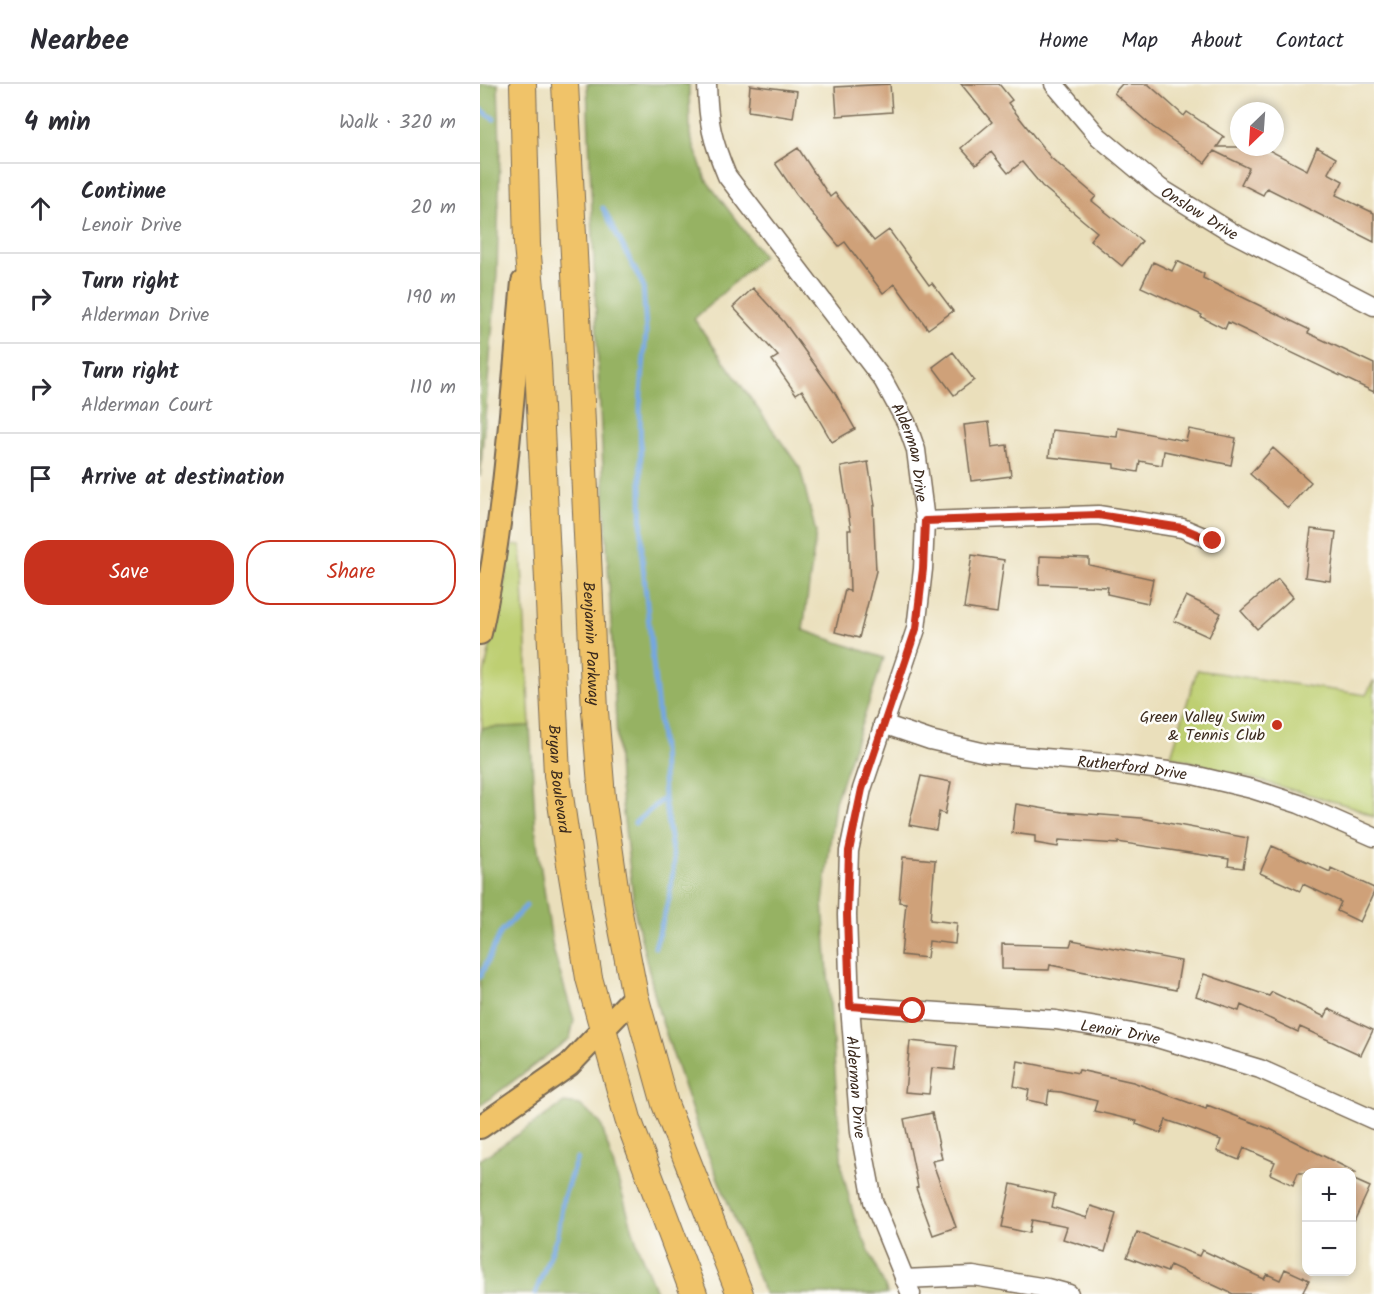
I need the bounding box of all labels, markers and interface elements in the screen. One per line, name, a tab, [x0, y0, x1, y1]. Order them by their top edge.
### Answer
text: Nearbee	[30, 19, 129, 64]
text: Home	[1039, 25, 1088, 58]
text: Map	[1121, 25, 1158, 58]
text: About	[1191, 25, 1242, 58]
text: Contact	[1275, 25, 1344, 58]
text: 4 min	[24, 102, 91, 144]
north arrow	[1230, 102, 1284, 156]
text: Walk · 320 m	[339, 107, 456, 139]
text: Continue	[81, 175, 166, 210]
street label: Onslow Drive	[1156, 180, 1242, 248]
icon: ahead	[24, 192, 57, 225]
text: 20 m	[410, 192, 456, 224]
text: Lenoir Drive	[81, 210, 182, 242]
text: Turn right	[81, 265, 179, 300]
icon: right	[24, 282, 57, 315]
text: 190 m	[406, 282, 456, 314]
text: Alderman Drive	[81, 300, 209, 332]
text: Turn right	[81, 355, 179, 390]
icon: right	[24, 372, 57, 405]
text: 110 m	[410, 372, 456, 404]
text: Alderman Court	[81, 390, 213, 422]
street label: Alderman Drive	[884, 398, 933, 503]
text: Arrive at destination	[81, 461, 284, 496]
icon: arrive	[24, 462, 57, 495]
route end	[1199, 527, 1225, 553]
button: Save	[24, 540, 234, 605]
button: Share	[246, 540, 456, 605]
street label: Benjamin Parkway	[575, 581, 606, 706]
place label: Green Valley Swim & Tennis Club	[1140, 705, 1266, 748]
marker: Green Valley Swim & Tennis Club	[1270, 718, 1284, 732]
street label: Bryan Boulevard	[541, 724, 576, 836]
street label: Rutherford Drive	[1076, 750, 1189, 788]
route start	[899, 997, 925, 1023]
street label: Lenoir Drive	[1078, 1013, 1163, 1052]
street label: Alderman Drive	[838, 1035, 872, 1141]
map controls	[1302, 1168, 1356, 1276]
button: +	[1302, 1168, 1356, 1222]
button: −	[1302, 1222, 1356, 1276]

